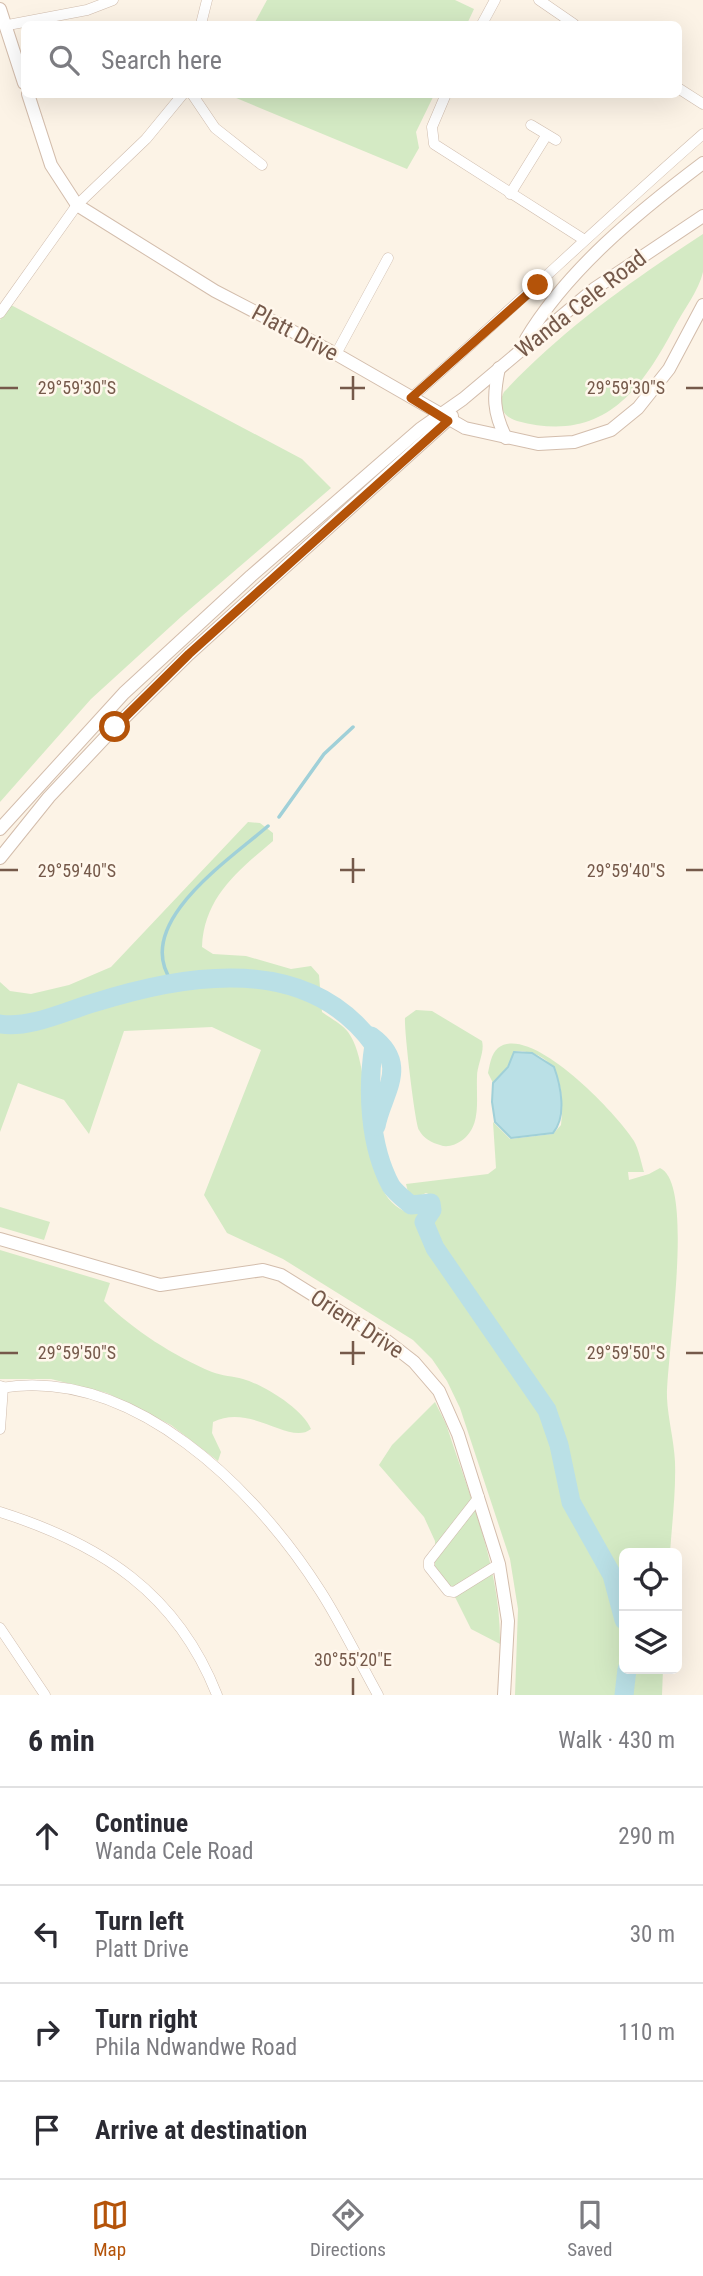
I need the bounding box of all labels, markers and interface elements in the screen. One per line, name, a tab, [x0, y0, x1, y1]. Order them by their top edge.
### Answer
search box	[21, 21, 682, 98]
icon: search	[45, 41, 83, 79]
text: Search here	[101, 45, 222, 75]
street label: Wanda Cele Road	[510, 245, 652, 363]
route end	[522, 269, 553, 300]
street label: Platt Drive	[247, 299, 343, 367]
text: 29°59'30"S	[38, 377, 116, 398]
text: 29°59'30"S	[587, 377, 665, 398]
route start	[99, 711, 130, 742]
text: 29°59'40"S	[38, 860, 116, 881]
text: 29°59'40"S	[587, 860, 665, 881]
street label: Orient Drive	[305, 1284, 409, 1364]
text: 29°59'50"S	[38, 1342, 116, 1363]
text: 29°59'50"S	[587, 1342, 665, 1363]
map controls	[619, 1548, 682, 1674]
button: locate	[619, 1548, 682, 1611]
button: layers	[619, 1611, 682, 1674]
text: 30°55'20"E	[314, 1649, 392, 1670]
text: 6 min	[28, 1723, 95, 1758]
text: Walk · 430 m	[558, 1727, 675, 1754]
text: Continue	[95, 1808, 188, 1838]
icon: ahead	[28, 1817, 66, 1855]
text: 290 m	[618, 1823, 675, 1850]
text: Wanda Cele Road	[95, 1838, 253, 1865]
text: Turn left	[95, 1906, 184, 1936]
icon: left	[28, 1915, 66, 1953]
text: 30 m	[630, 1921, 675, 1948]
text: Platt Drive	[95, 1936, 189, 1963]
text: Turn right	[95, 2004, 197, 2034]
icon: right	[28, 2013, 66, 2051]
text: 110 m	[618, 2019, 675, 2046]
text: Phila Ndwandwe Road	[95, 2034, 297, 2061]
icon: arrive	[28, 2111, 66, 2149]
text: Arrive at destination	[95, 2115, 307, 2145]
tab: Map	[91, 2196, 129, 2261]
tab: Directions	[310, 2196, 386, 2261]
tab: Saved	[567, 2196, 612, 2261]

